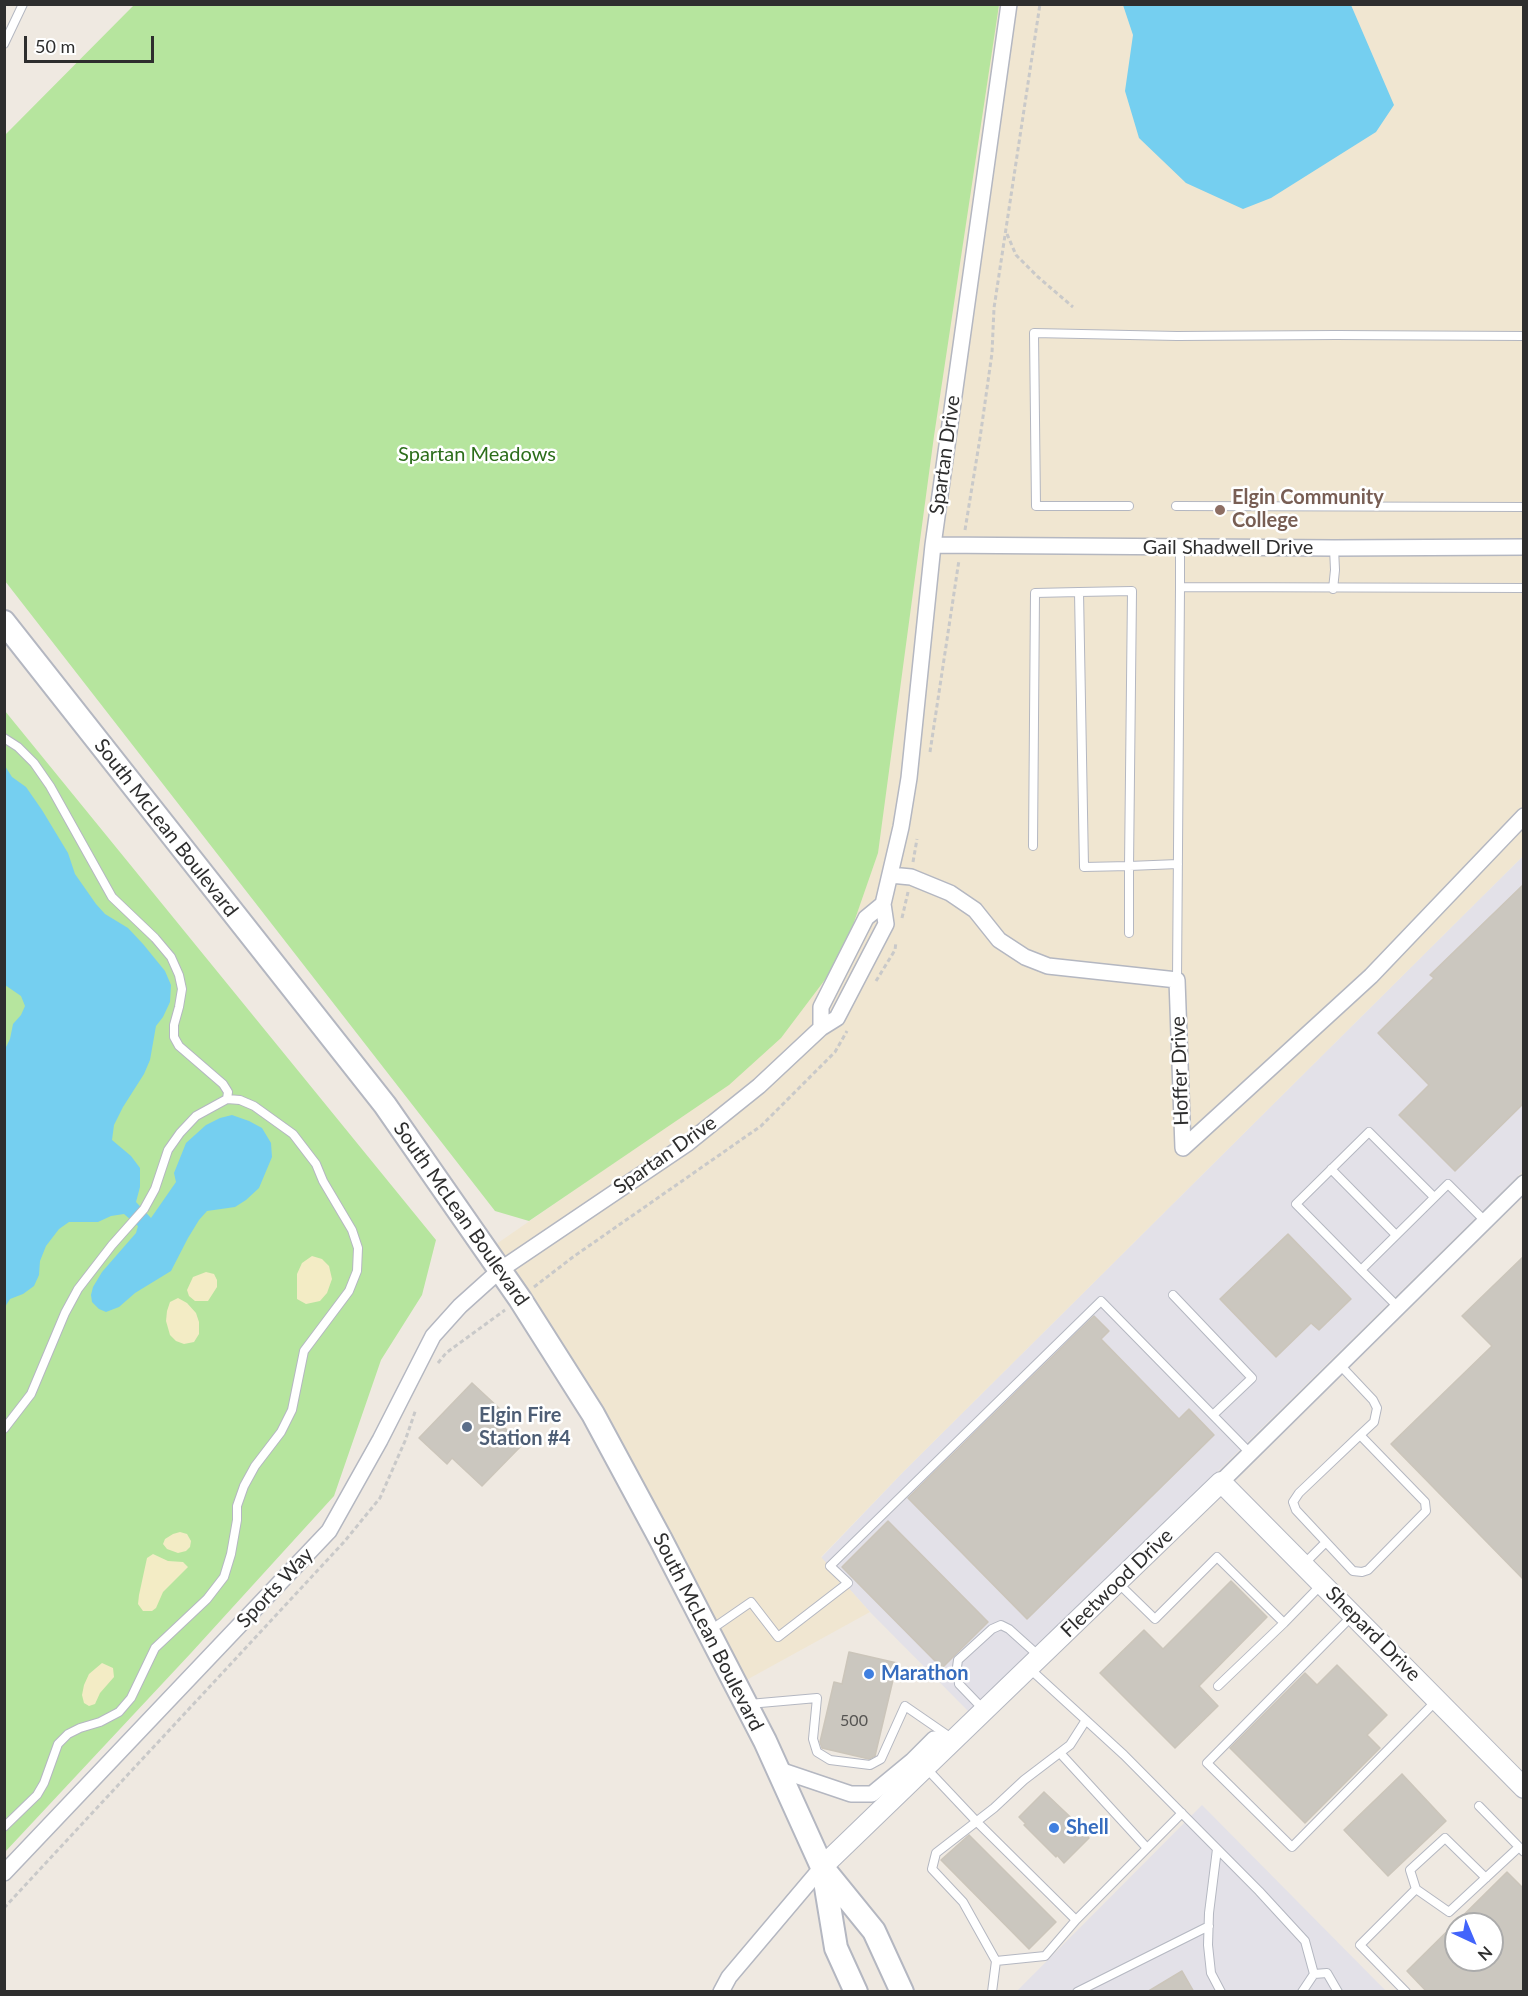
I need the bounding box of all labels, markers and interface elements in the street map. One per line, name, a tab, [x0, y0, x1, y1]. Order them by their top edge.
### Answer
scale bar	[27, 24, 158, 62]
text: 50 m	[35, 35, 75, 57]
street label: Spartan Drive	[925, 394, 965, 516]
park label: Spartan Meadows	[398, 443, 556, 467]
place label: Elgin Community College	[1232, 486, 1384, 533]
marker: Elgin Community College	[1213, 503, 1227, 517]
street label: Gail Shadwell Drive	[1143, 536, 1313, 560]
street label: South McLean Boulevard	[89, 734, 243, 922]
street label: Hoffer Drive	[1166, 1016, 1194, 1126]
street label: Spartan Drive	[609, 1111, 721, 1199]
street label: South McLean Boulevard	[388, 1117, 534, 1311]
place label: Elgin Fire Station #4	[479, 1404, 571, 1451]
marker: Elgin Fire Station #4	[460, 1420, 474, 1434]
street label: Fleetwood Drive	[1056, 1524, 1178, 1642]
street label: South McLean Boulevard	[648, 1529, 768, 1735]
street label: Sports Way	[232, 1543, 318, 1633]
street label: Shepard Drive	[1321, 1582, 1425, 1686]
place label: Marathon	[881, 1662, 969, 1686]
marker: Marathon	[862, 1667, 876, 1681]
house number: 500	[840, 1711, 868, 1731]
place label: Shell	[1066, 1816, 1109, 1840]
marker: Shell	[1047, 1821, 1061, 1835]
north arrow	[1444, 1912, 1504, 1972]
text: N	[1474, 1943, 1497, 1965]

